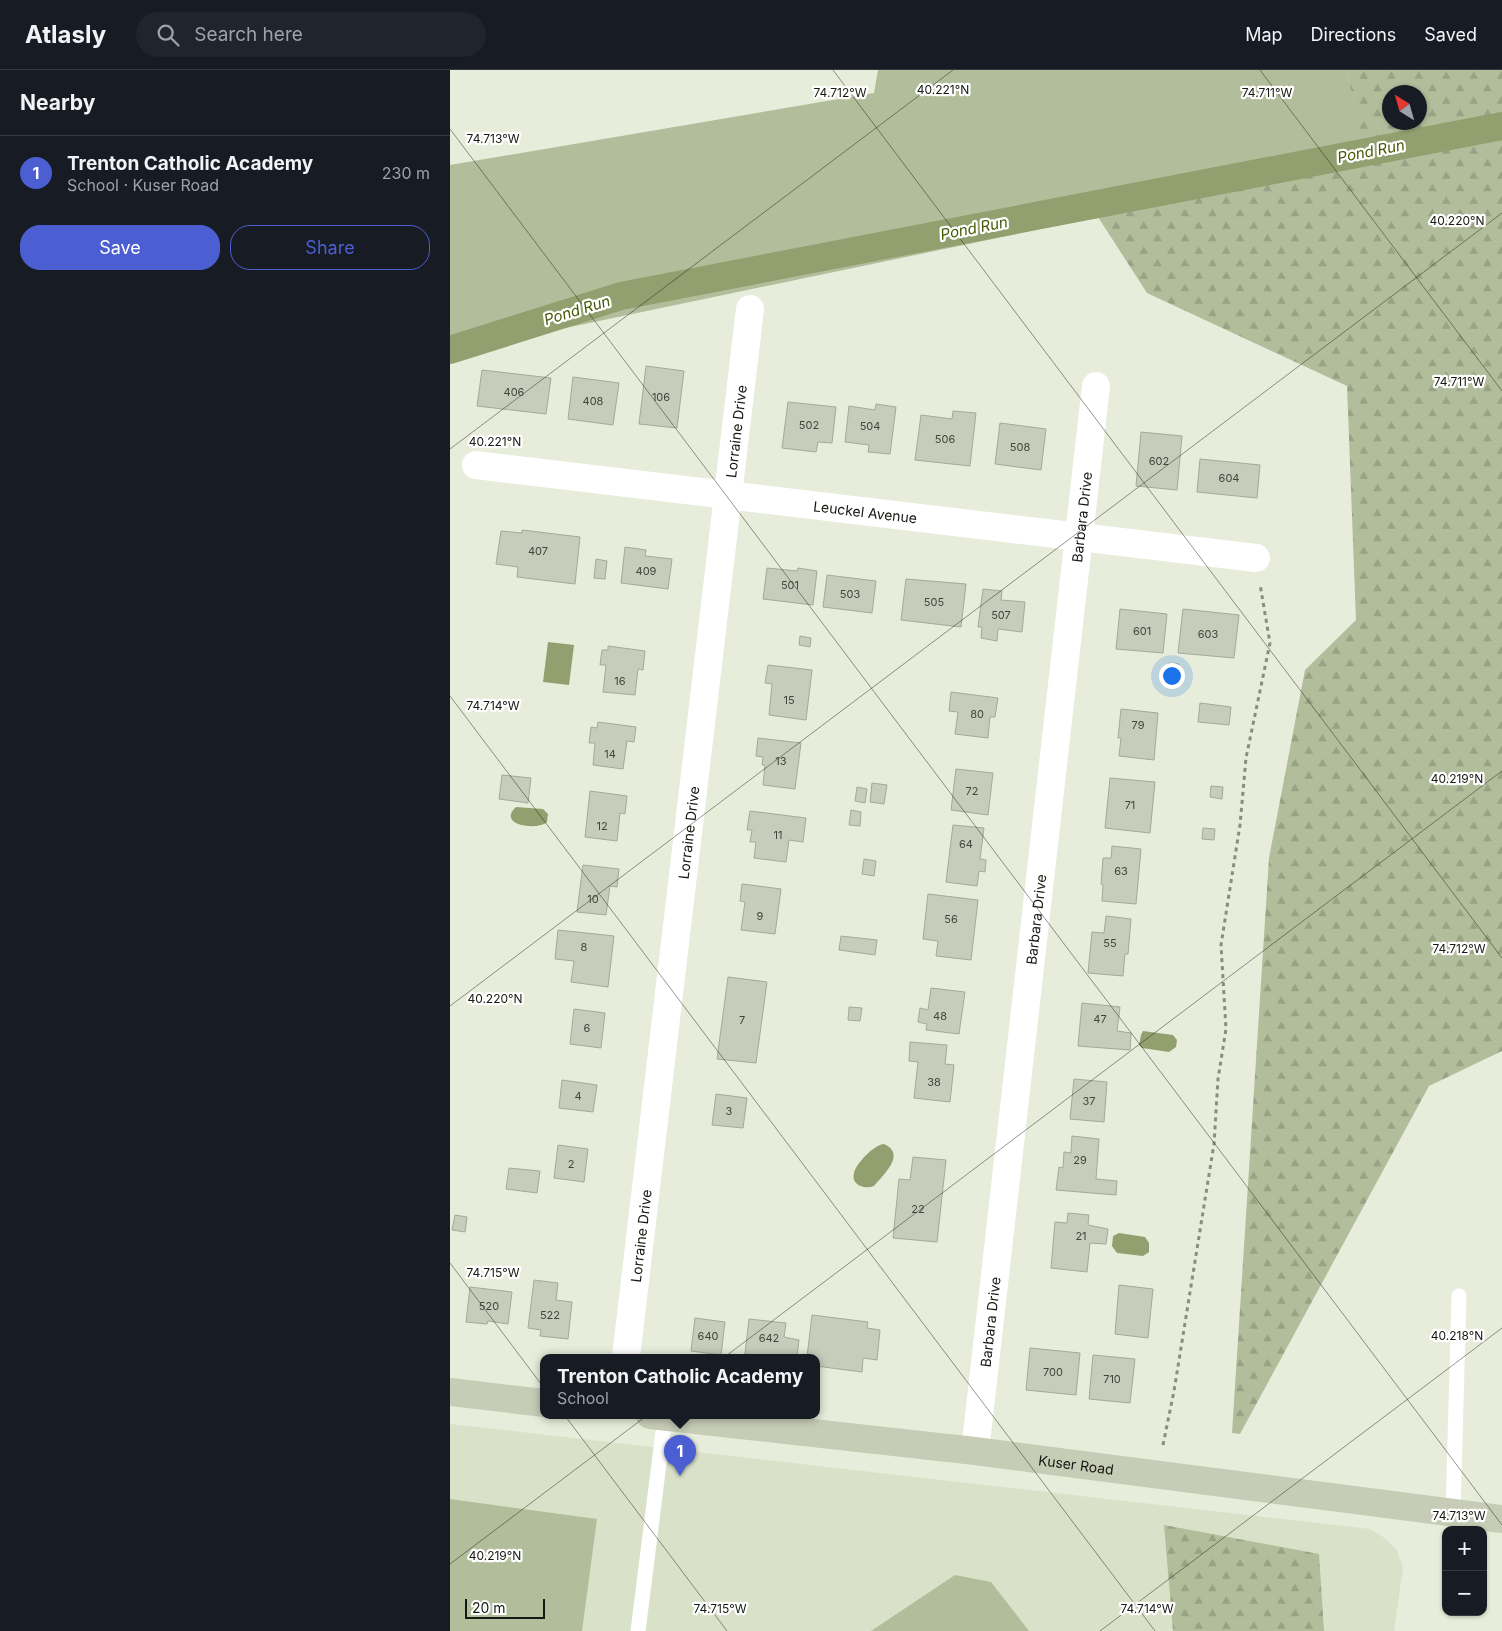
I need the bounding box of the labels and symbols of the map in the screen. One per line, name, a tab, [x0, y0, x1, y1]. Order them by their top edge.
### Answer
text: 40.221°N	[917, 82, 969, 97]
text: 74.712°W	[813, 85, 867, 100]
text: 74.711°W	[1242, 85, 1292, 100]
north arrow	[1382, 85, 1427, 130]
text: 74.713°W	[467, 131, 520, 146]
water label: Pond Run	[1336, 135, 1406, 167]
water label: Pond Run	[939, 212, 1009, 244]
text: 40.220°N	[1429, 213, 1485, 228]
water label: Pond Run	[542, 291, 613, 329]
text: 74.711°W	[1434, 374, 1484, 389]
street label: Lorraine Drive	[722, 384, 749, 479]
house number: 406	[504, 385, 525, 399]
house number: 106	[652, 390, 670, 404]
house number: 408	[583, 394, 604, 408]
house number: 502	[799, 418, 819, 432]
house number: 504	[860, 419, 880, 433]
house number: 506	[935, 432, 955, 446]
text: 40.221°N	[469, 434, 521, 449]
house number: 508	[1010, 440, 1030, 454]
house number: 602	[1149, 454, 1169, 468]
street label: Barbara Drive	[1068, 471, 1095, 563]
house number: 604	[1219, 471, 1239, 485]
street label: Leuckel Avenue	[812, 497, 918, 526]
house number: 407	[528, 544, 548, 558]
house number: 409	[636, 564, 657, 578]
house number: 501	[781, 578, 799, 592]
house number: 503	[840, 587, 860, 601]
house number: 505	[924, 595, 944, 609]
house number: 507	[991, 608, 1011, 622]
house number: 601	[1133, 624, 1151, 638]
house number: 603	[1198, 627, 1218, 641]
your location	[1159, 663, 1185, 689]
house number: 16	[614, 674, 626, 688]
house number: 15	[783, 693, 795, 707]
text: 74.714°W	[466, 698, 520, 713]
house number: 80	[970, 707, 984, 721]
house number: 79	[1132, 718, 1145, 732]
house number: 14	[604, 747, 616, 761]
house number: 13	[775, 754, 787, 768]
text: 40.219°N	[1431, 771, 1483, 786]
house number: 72	[966, 784, 978, 798]
street label: Lorraine Drive	[674, 785, 702, 880]
house number: 71	[1125, 798, 1135, 812]
house number: 12	[596, 819, 608, 833]
house number: 11	[774, 828, 782, 842]
house number: 64	[959, 837, 973, 851]
house number: 63	[1114, 864, 1128, 878]
street label: Barbara Drive	[1022, 873, 1049, 966]
house number: 10	[587, 892, 599, 906]
house number: 9	[757, 909, 764, 923]
house number: 56	[944, 912, 958, 926]
house number: 55	[1103, 936, 1117, 950]
house number: 8	[581, 940, 588, 954]
text: 74.712°W	[1432, 941, 1486, 956]
text: 40.220°N	[467, 991, 523, 1006]
house number: 48	[933, 1009, 947, 1023]
house number: 47	[1093, 1012, 1107, 1026]
house number: 7	[739, 1013, 745, 1027]
house number: 6	[584, 1021, 591, 1035]
house number: 38	[927, 1075, 941, 1089]
house number: 4	[574, 1089, 582, 1103]
house number: 37	[1082, 1094, 1096, 1108]
house number: 3	[726, 1104, 733, 1118]
house number: 29	[1073, 1153, 1087, 1167]
house number: 2	[568, 1157, 574, 1171]
street label: Lorraine Drive	[626, 1188, 654, 1283]
house number: 22	[911, 1202, 925, 1216]
house number: 21	[1075, 1229, 1087, 1243]
text: 74.715°W	[467, 1265, 520, 1280]
street label: Barbara Drive	[976, 1276, 1003, 1368]
house number: 520	[479, 1299, 499, 1313]
house number: 522	[540, 1308, 560, 1322]
text: 40.218°N	[1431, 1328, 1483, 1343]
house number: 640	[698, 1329, 718, 1343]
house number: 642	[759, 1331, 779, 1345]
house number: 700	[1043, 1365, 1063, 1379]
house number: 710	[1103, 1372, 1121, 1386]
pin: 1	[664, 1435, 696, 1476]
street label: Kuser Road	[1037, 1451, 1115, 1477]
text: 74.713°W	[1433, 1508, 1486, 1523]
text: 40.219°N	[469, 1548, 521, 1563]
scale bar	[465, 1596, 545, 1619]
text: 74.715°W	[694, 1601, 747, 1616]
text: 74.714°W	[1120, 1601, 1174, 1616]

